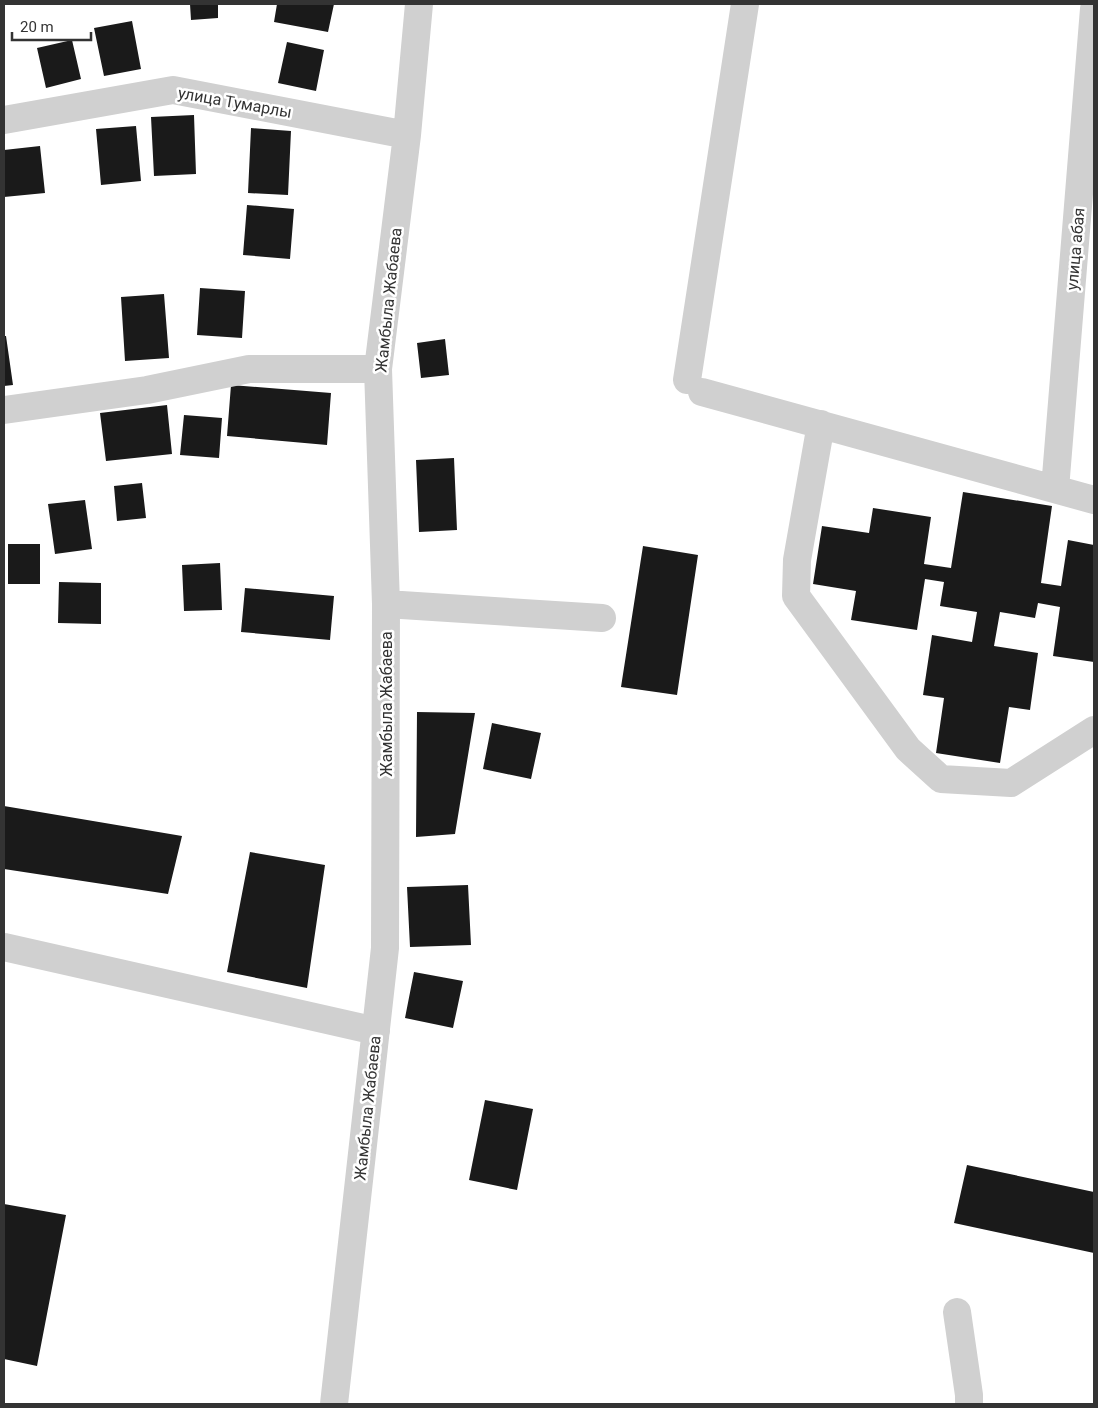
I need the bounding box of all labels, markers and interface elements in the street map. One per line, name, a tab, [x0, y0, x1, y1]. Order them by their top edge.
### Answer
scale bar	[12, 10, 91, 42]
text: 20 m	[20, 18, 54, 36]
street label: улица Тумарлы	[177, 83, 293, 122]
street label: улица абая	[1062, 207, 1089, 291]
street label: Жамбыла Жабаева	[371, 227, 406, 373]
street label: Жамбыла Жабаева	[377, 631, 396, 777]
street label: Жамбыла Жабаева	[350, 1035, 385, 1181]

